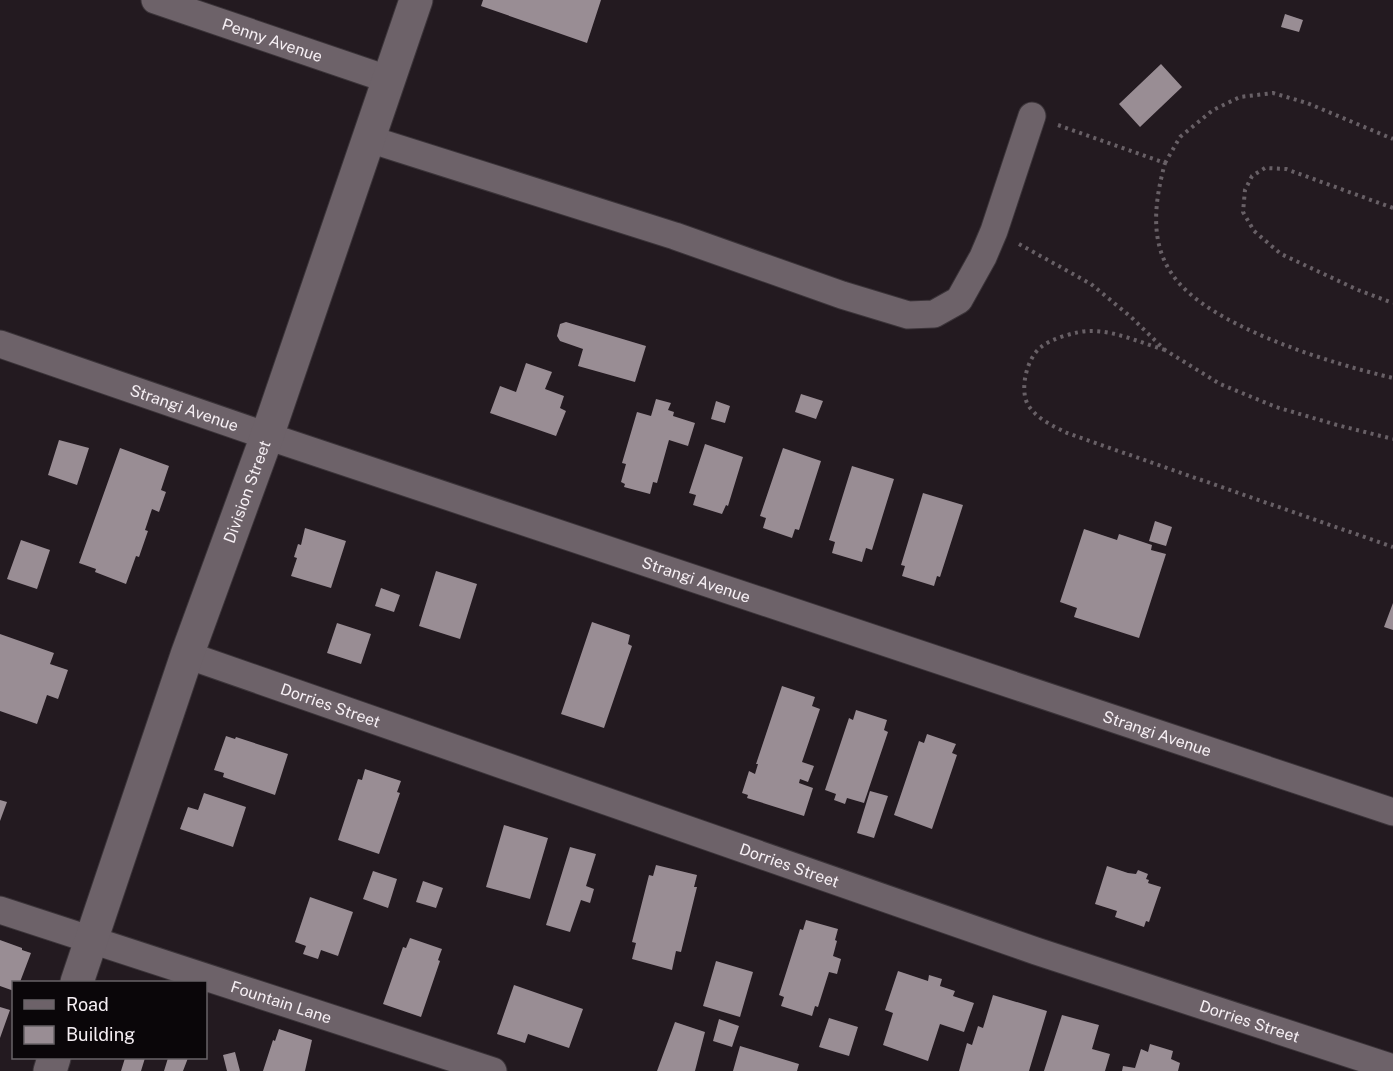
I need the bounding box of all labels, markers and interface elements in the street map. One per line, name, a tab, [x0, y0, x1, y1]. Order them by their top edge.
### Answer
street label: Penny Avenue	[220, 14, 325, 66]
street label: Strangi Avenue	[128, 380, 241, 435]
street label: Division Street	[219, 437, 274, 546]
street label: Strangi Avenue	[639, 552, 753, 606]
street label: Dorries Street	[278, 679, 383, 731]
street label: Strangi Avenue	[1100, 706, 1214, 760]
street label: Dorries Street	[737, 839, 842, 891]
street label: Fountain Lane	[229, 977, 334, 1027]
legend	[12, 981, 207, 1059]
text: Road	[66, 994, 109, 1015]
street label: Dorries Street	[1197, 996, 1302, 1046]
text: Building	[66, 1024, 135, 1045]

